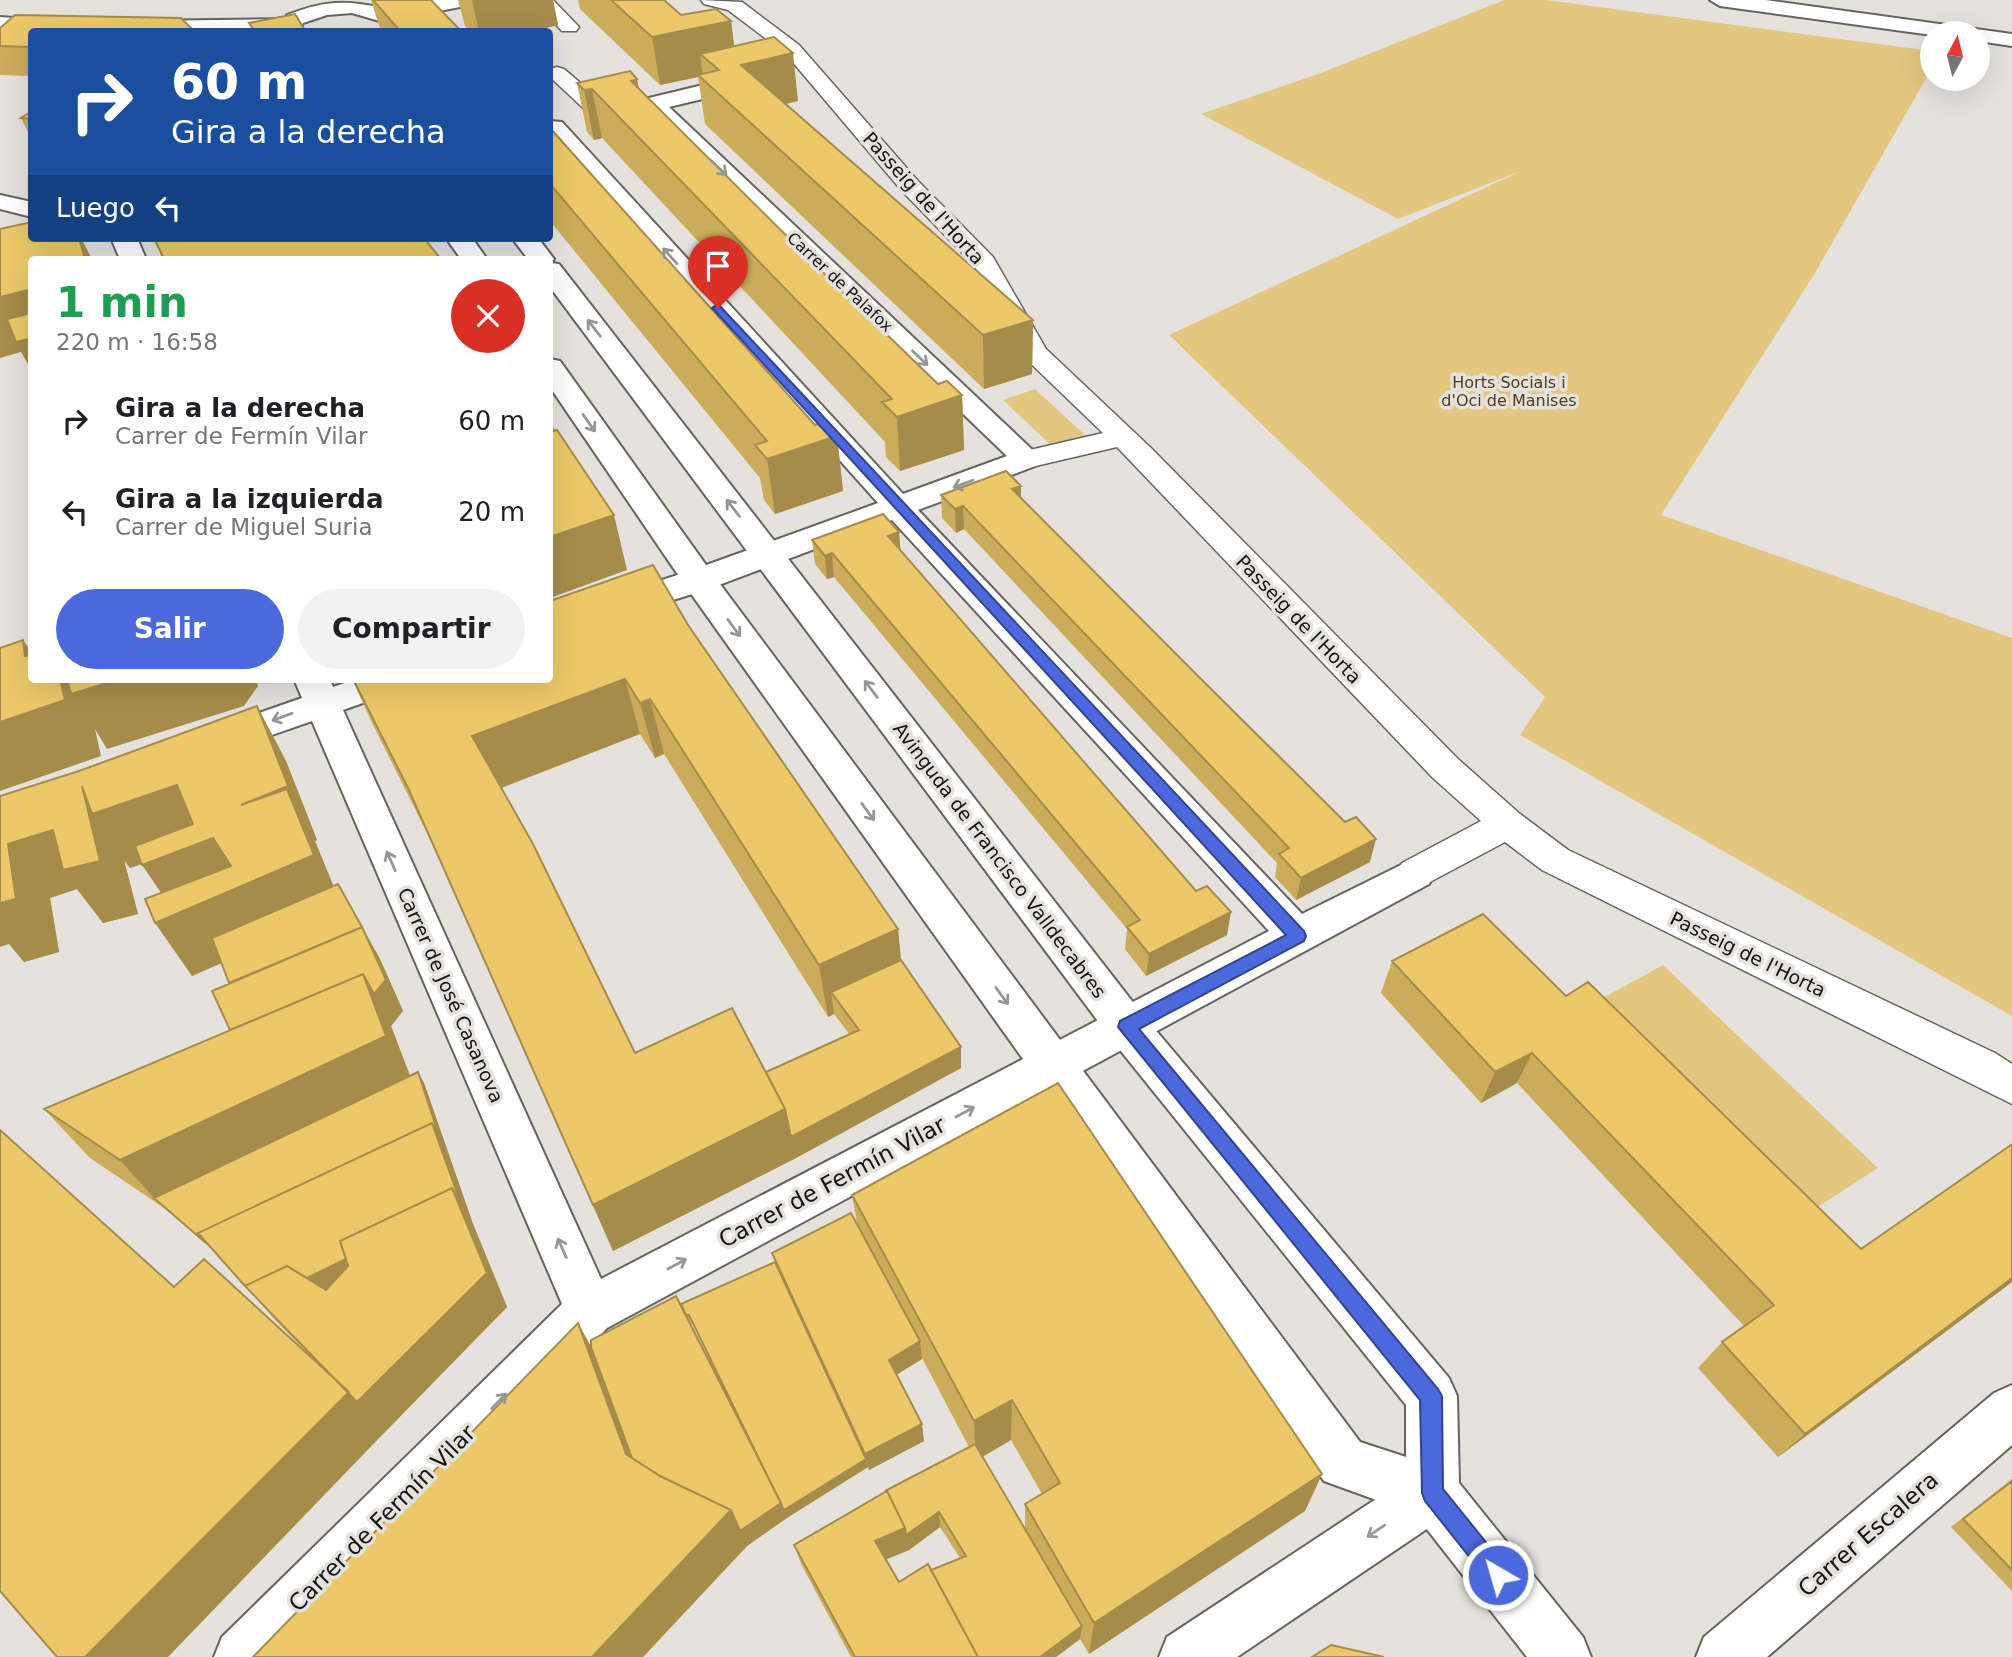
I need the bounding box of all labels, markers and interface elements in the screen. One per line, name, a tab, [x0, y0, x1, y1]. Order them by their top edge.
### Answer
north arrow	[1920, 21, 1990, 91]
map controls	[1920, 21, 1990, 91]
text: 60 m	[171, 54, 307, 111]
icon: right	[56, 56, 147, 147]
text: Gira a la derecha	[171, 113, 446, 151]
street label: Passeig de l'Horta	[859, 127, 989, 269]
one-way arrow	[710, 159, 727, 176]
icon: left	[149, 189, 187, 227]
text: Luego	[56, 193, 135, 223]
street label: Carrer de Palafox	[783, 228, 897, 336]
pin	[688, 236, 748, 308]
one-way arrow	[663, 247, 679, 265]
icon: arrive	[699, 247, 737, 285]
text: 1 min	[56, 278, 188, 327]
button: close	[451, 279, 525, 353]
one-way arrow	[587, 319, 602, 338]
text: 220 m · 16:58	[56, 329, 218, 355]
one-way arrow	[911, 350, 929, 366]
park label: Horts Socials i d'Oci de Manises	[1441, 373, 1577, 410]
text: Gira a la derecha	[115, 393, 365, 423]
icon: right	[56, 402, 94, 440]
text: 60 m	[458, 406, 525, 436]
one-way arrow	[582, 413, 596, 432]
text: Carrer de Fermín Vilar	[115, 423, 368, 449]
one-way arrow	[953, 478, 975, 491]
text: Gira a la izquierda	[115, 484, 383, 514]
icon: left	[56, 493, 94, 531]
text: 20 m	[458, 497, 525, 527]
one-way arrow	[725, 499, 740, 518]
text: Carrer de Miguel Suria	[115, 514, 373, 540]
street label: Passeig de l'Horta	[1232, 550, 1366, 688]
button: Salir	[56, 589, 284, 669]
button: Compartir	[298, 589, 525, 669]
one-way arrow	[727, 619, 742, 637]
one-way arrow	[863, 680, 878, 699]
one-way arrow	[272, 712, 294, 724]
street label: Avinguda de Francisco Valldecabres	[889, 718, 1111, 1002]
one-way arrow	[861, 802, 876, 821]
one-way arrow	[384, 850, 397, 872]
street label: Carrer de José Casanova	[394, 884, 508, 1106]
street label: Passeig de l'Horta	[1667, 907, 1829, 1001]
one-way arrow	[995, 986, 1010, 1005]
one-way arrow	[954, 1104, 974, 1118]
street label: Carrer de Fermín Vilar	[714, 1111, 950, 1253]
one-way arrow	[555, 1238, 568, 1259]
one-way arrow	[666, 1257, 687, 1271]
one-way arrow	[490, 1393, 507, 1410]
street label: Carrer de Fermín Vilar	[284, 1419, 481, 1616]
street label: Carrer Escalera	[1793, 1466, 1943, 1602]
one-way arrow	[1367, 1524, 1386, 1538]
position arrow	[1461, 1538, 1535, 1612]

